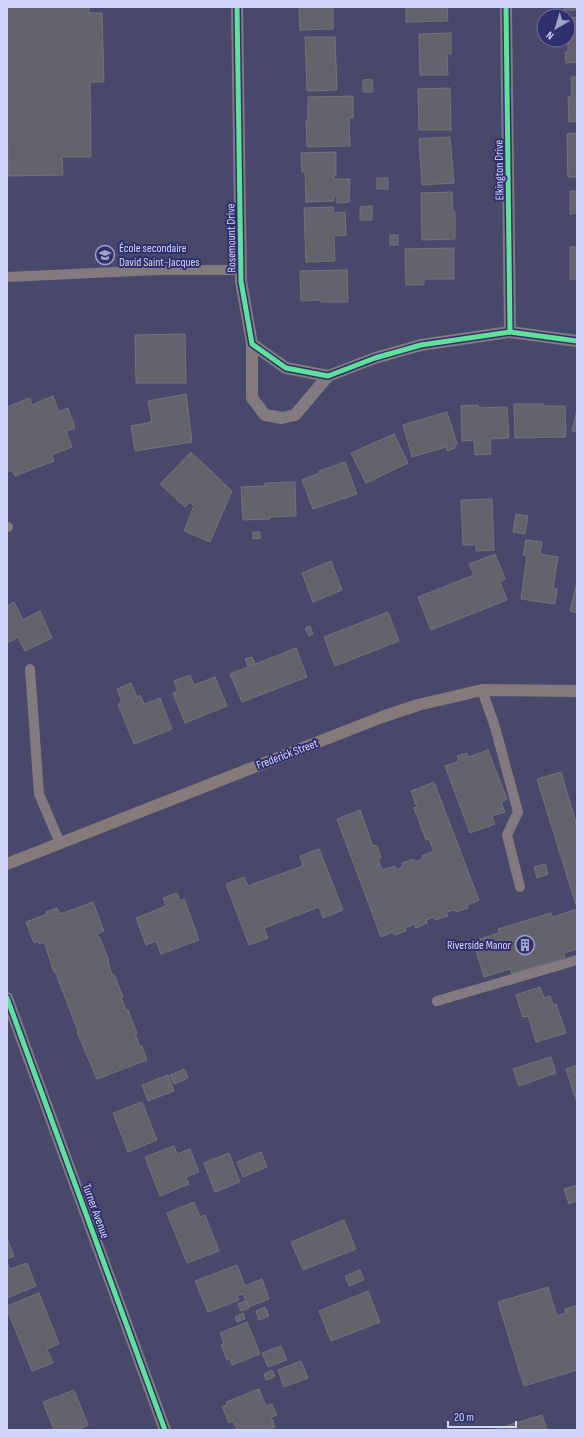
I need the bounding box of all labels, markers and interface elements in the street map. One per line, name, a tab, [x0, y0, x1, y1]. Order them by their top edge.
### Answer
north arrow	[536, 8, 576, 48]
text: N	[544, 28, 556, 42]
street label: Elkington Drive	[491, 139, 508, 200]
street label: Rosemount Drive	[223, 203, 240, 273]
place label: École secondaire David Saint-Jacques	[119, 241, 200, 270]
school or university icon: École secondaire David Saint-Jacques	[94, 244, 116, 266]
street label: Frederick Street	[254, 736, 320, 773]
building icon: Riverside Manor	[514, 934, 536, 956]
place label: Riverside Manor	[447, 938, 512, 953]
street label: Turner Avenue	[79, 1182, 112, 1241]
scale bar	[448, 1403, 516, 1429]
text: 20 m	[454, 1410, 474, 1425]

